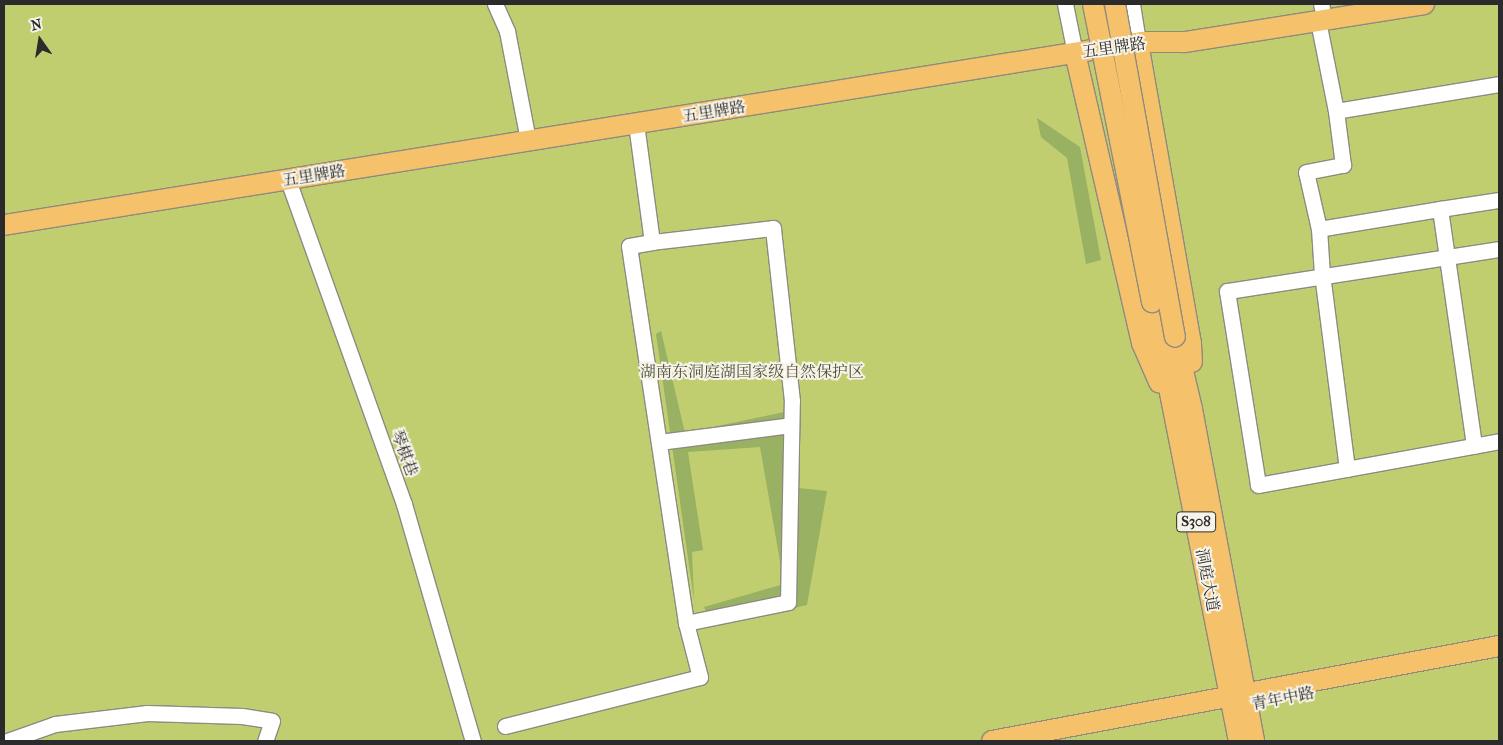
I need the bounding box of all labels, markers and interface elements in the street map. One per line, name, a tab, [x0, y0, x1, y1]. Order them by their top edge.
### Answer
north arrow	[15, 15, 65, 65]
text: N	[29, 15, 44, 34]
street label: 五里牌路	[1081, 34, 1147, 62]
street label: 五里牌路	[681, 98, 747, 126]
street label: 五里牌路	[281, 162, 347, 190]
park label: 湖南东洞庭湖国家级自然保护区	[640, 362, 864, 382]
street label: 琴棋巷	[387, 427, 421, 479]
road number: S308	[1176, 510, 1216, 534]
street label: 洞庭大道	[1191, 547, 1223, 613]
street label: 青年中路	[1250, 683, 1316, 715]

